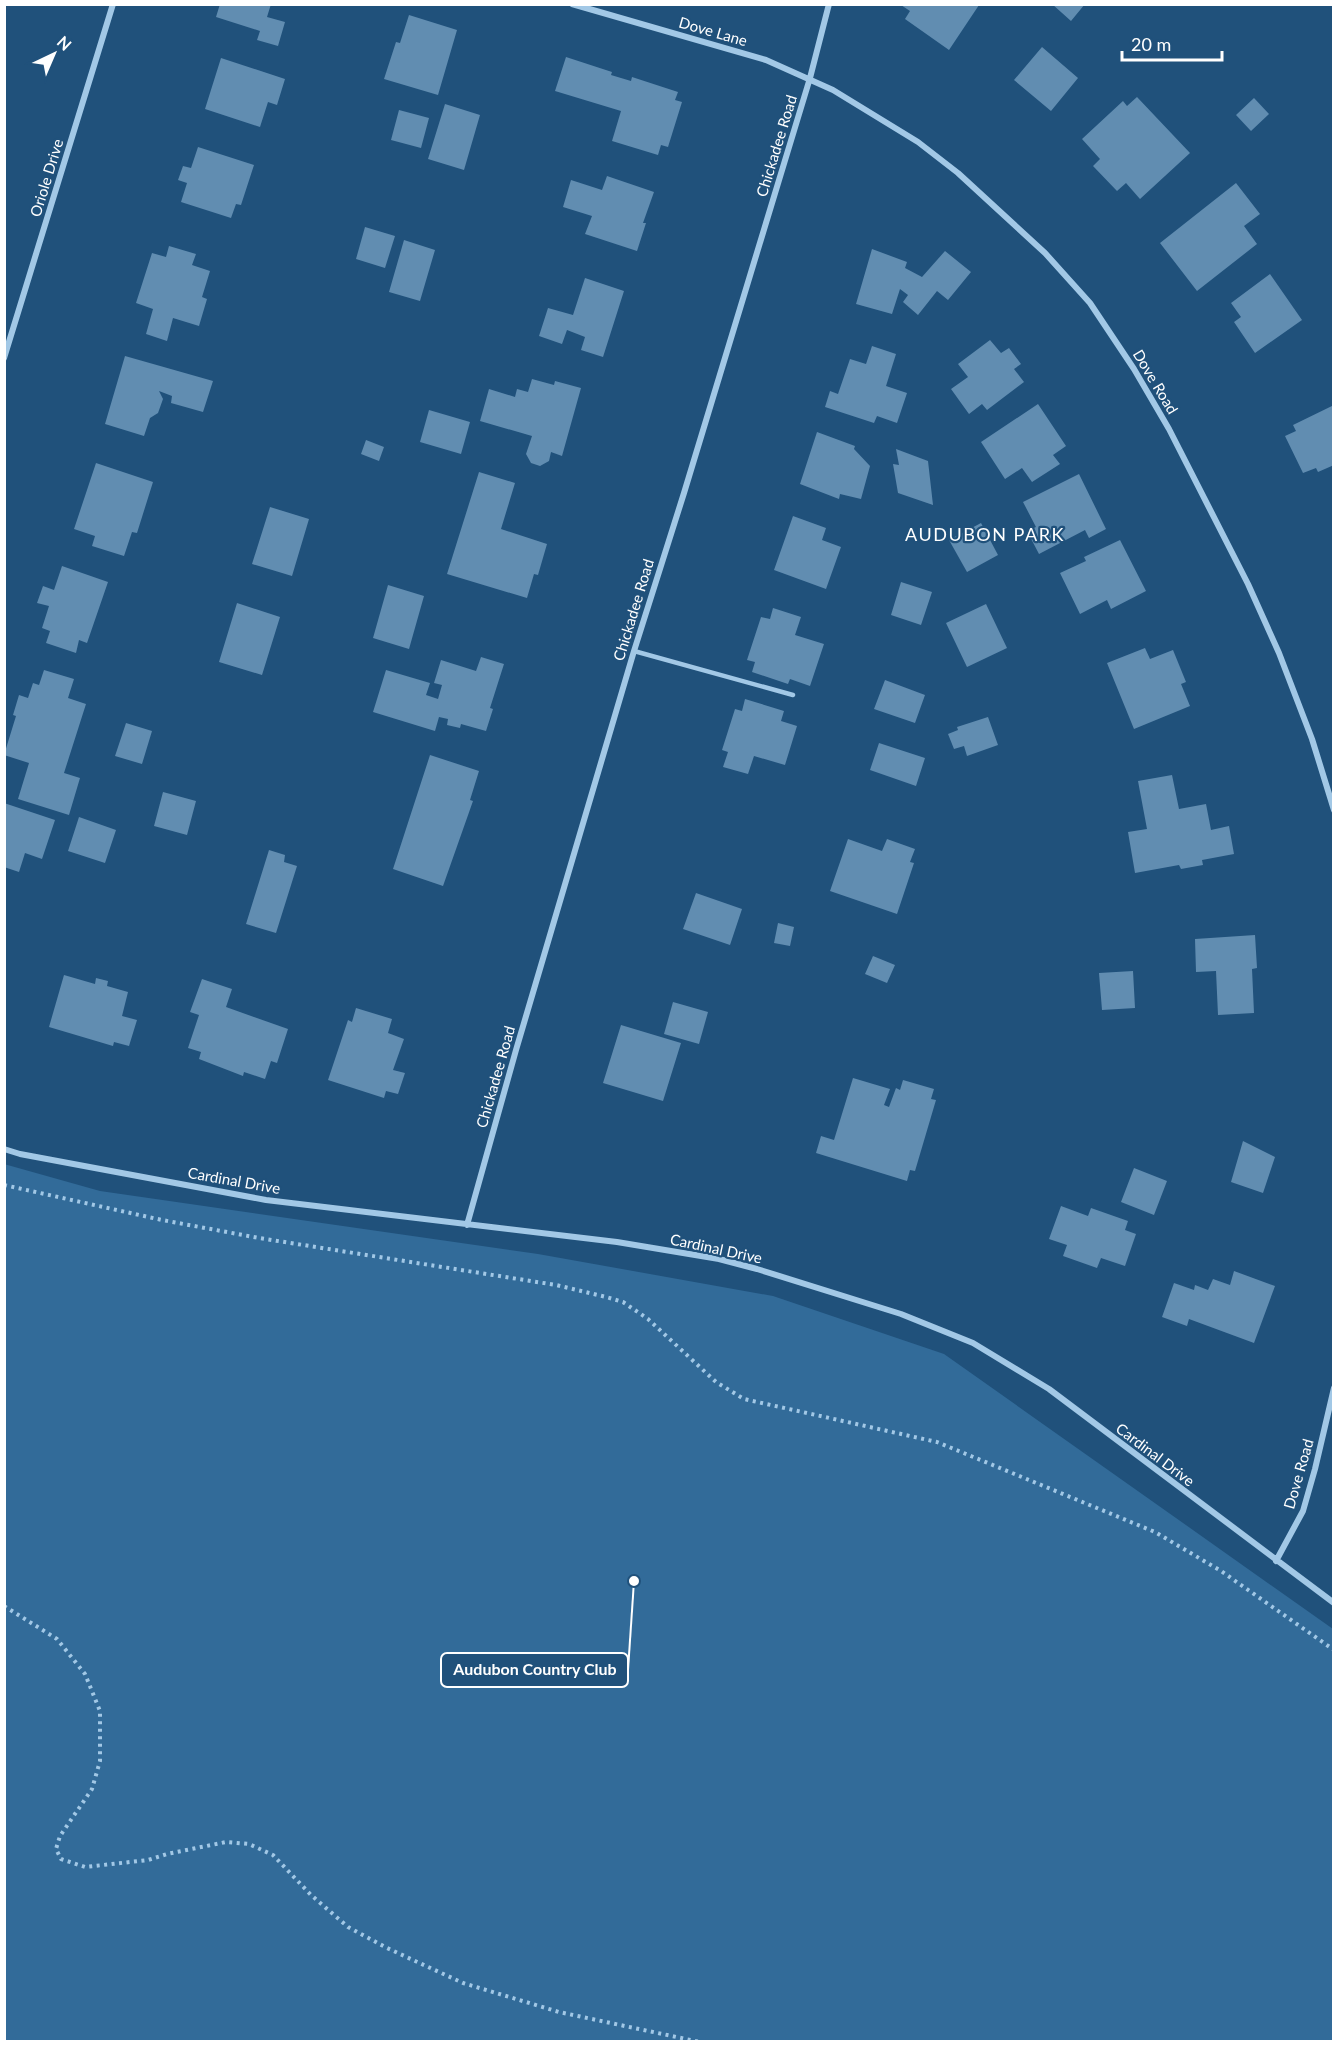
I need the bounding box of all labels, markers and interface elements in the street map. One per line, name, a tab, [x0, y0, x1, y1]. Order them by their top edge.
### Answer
street label: Dove Lane	[677, 13, 750, 49]
north arrow	[24, 24, 84, 84]
scale bar	[1122, 24, 1222, 62]
text: N	[54, 32, 76, 54]
text: 20 m	[1131, 33, 1171, 55]
street label: Chickadee Road	[752, 93, 800, 199]
street label: Oriole Drive	[26, 137, 66, 219]
street label: Dove Road	[1130, 346, 1182, 417]
district label: AUDUBON PARK	[905, 523, 1065, 545]
street label: Chickadee Road	[609, 557, 657, 663]
street label: Chickadee Road	[472, 1023, 518, 1130]
street label: Cardinal Drive	[187, 1163, 282, 1197]
street label: Cardinal Drive	[669, 1229, 764, 1267]
street label: Cardinal Drive	[1113, 1419, 1198, 1490]
street label: Dove Road	[1279, 1437, 1317, 1511]
callout: Audubon Country Club	[441, 1653, 628, 1687]
text: Audubon Country Club	[452, 1659, 617, 1678]

